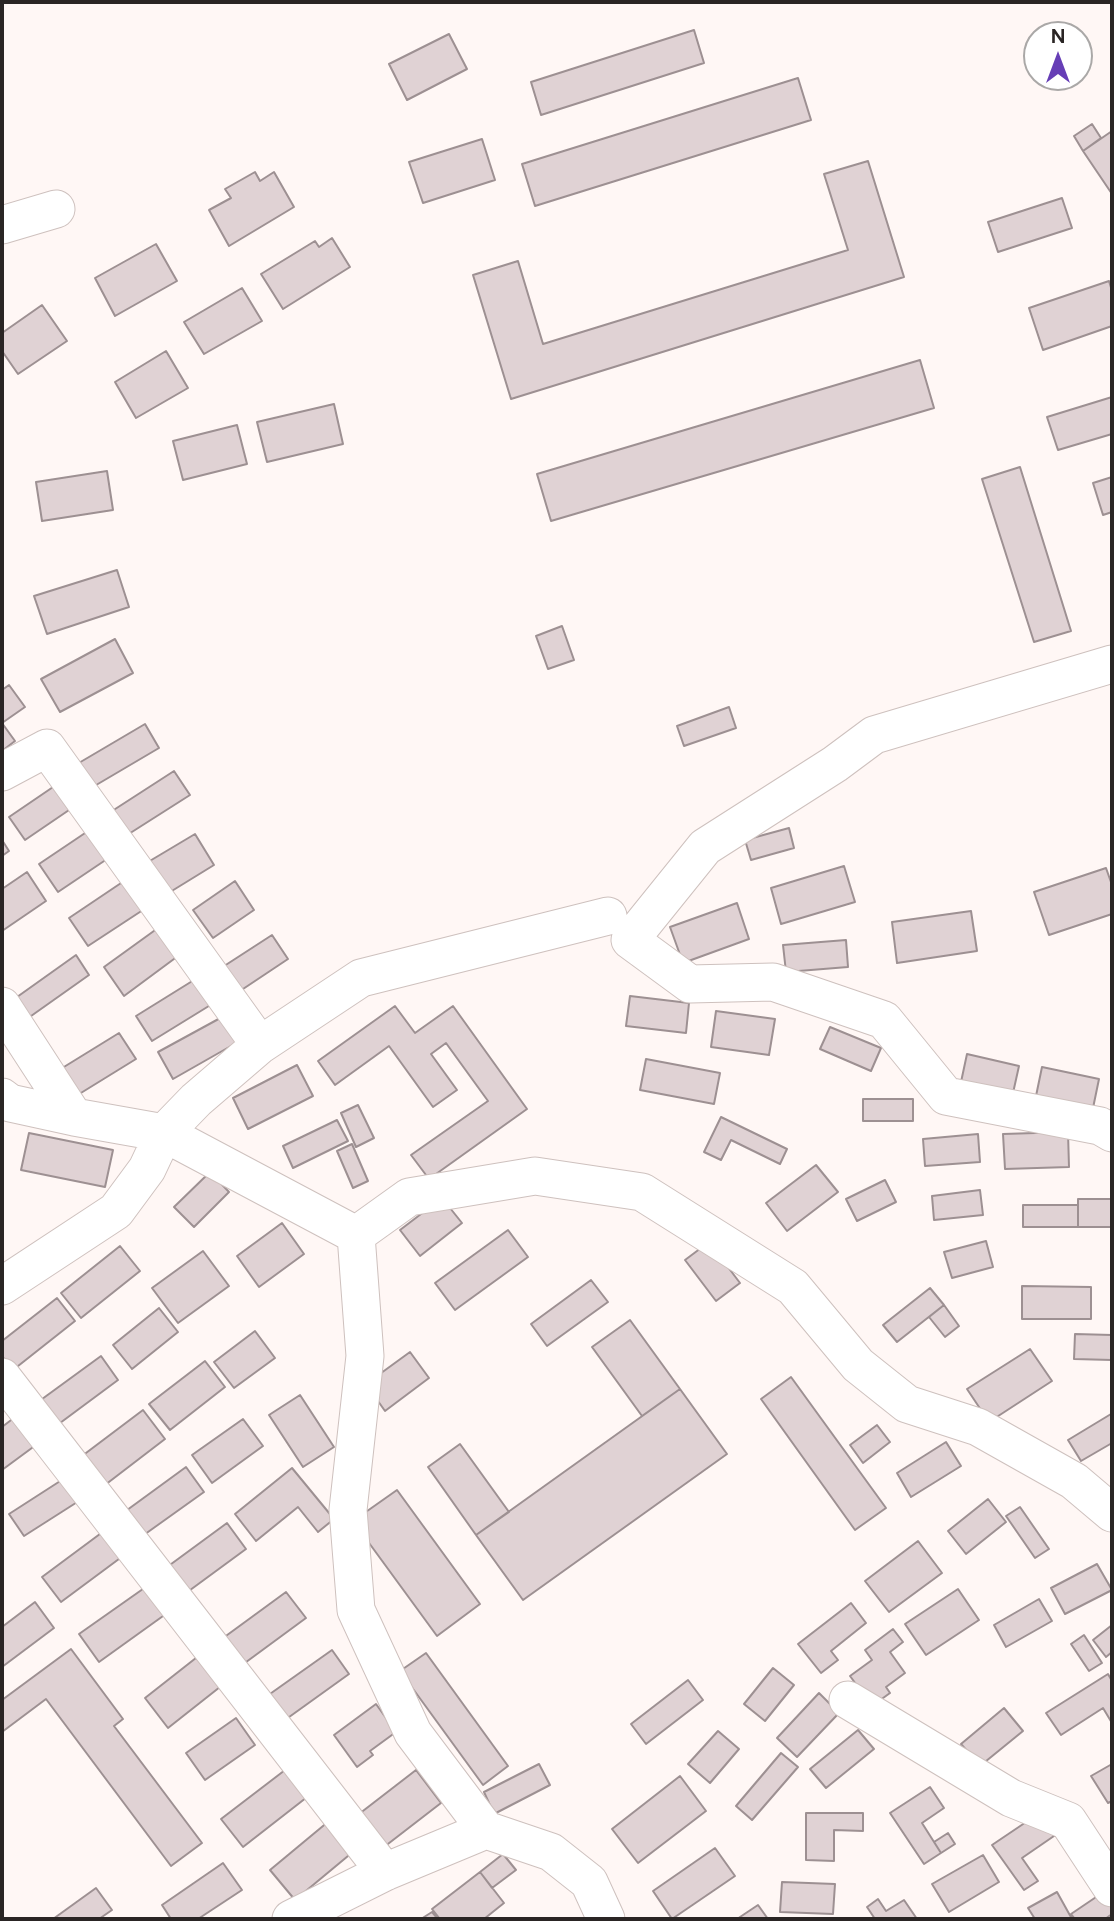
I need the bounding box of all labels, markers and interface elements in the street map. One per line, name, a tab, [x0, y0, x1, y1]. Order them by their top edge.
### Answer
north arrow	[1023, 21, 1093, 91]
text: N	[1051, 25, 1065, 48]

